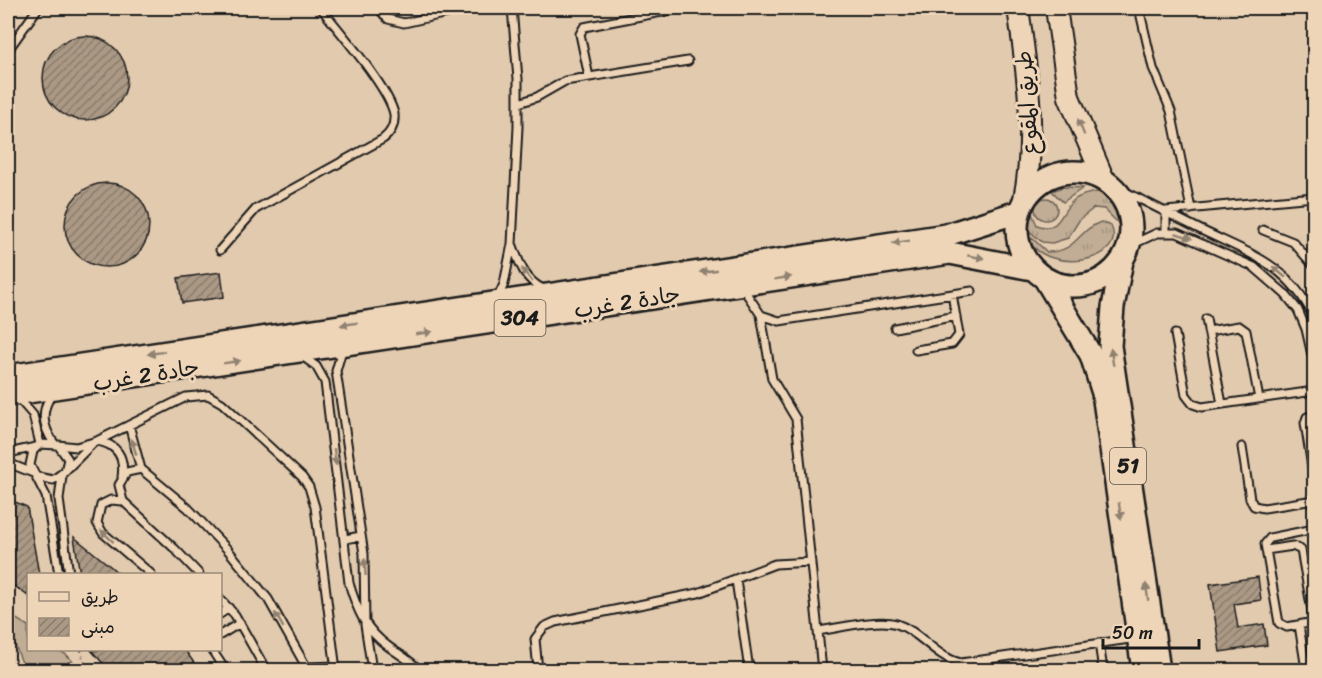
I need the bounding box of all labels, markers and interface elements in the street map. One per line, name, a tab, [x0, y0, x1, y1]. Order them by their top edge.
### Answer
street label: طريق المقوع	[1004, 49, 1050, 157]
one-way arrow	[1075, 117, 1085, 135]
one-way arrow	[1175, 231, 1193, 241]
one-way arrow	[891, 238, 910, 247]
one-way arrow	[967, 253, 986, 262]
one-way arrow	[1271, 265, 1287, 278]
one-way arrow	[698, 266, 717, 275]
one-way arrow	[521, 267, 533, 283]
street label: جادة 2 غرب	[571, 274, 683, 330]
one-way arrow	[774, 274, 793, 283]
road number: 304	[494, 300, 546, 336]
one-way arrow	[339, 320, 358, 329]
one-way arrow	[415, 328, 434, 337]
street label: جادة 2 غرب	[90, 347, 202, 403]
one-way arrow	[1107, 348, 1116, 367]
one-way arrow	[147, 349, 166, 358]
one-way arrow	[222, 357, 241, 366]
one-way arrow	[129, 438, 138, 456]
one-way arrow	[330, 448, 340, 467]
road number: 51	[1110, 448, 1146, 484]
one-way arrow	[1115, 501, 1124, 520]
one-way arrow	[100, 529, 114, 543]
one-way arrow	[360, 557, 369, 576]
legend	[27, 573, 222, 651]
text: طريق	[81, 581, 119, 613]
one-way arrow	[1143, 582, 1152, 601]
text: مبنى	[81, 611, 115, 643]
one-way arrow	[274, 612, 285, 628]
scale bar	[1103, 612, 1199, 650]
text: 50 m	[1112, 617, 1153, 649]

